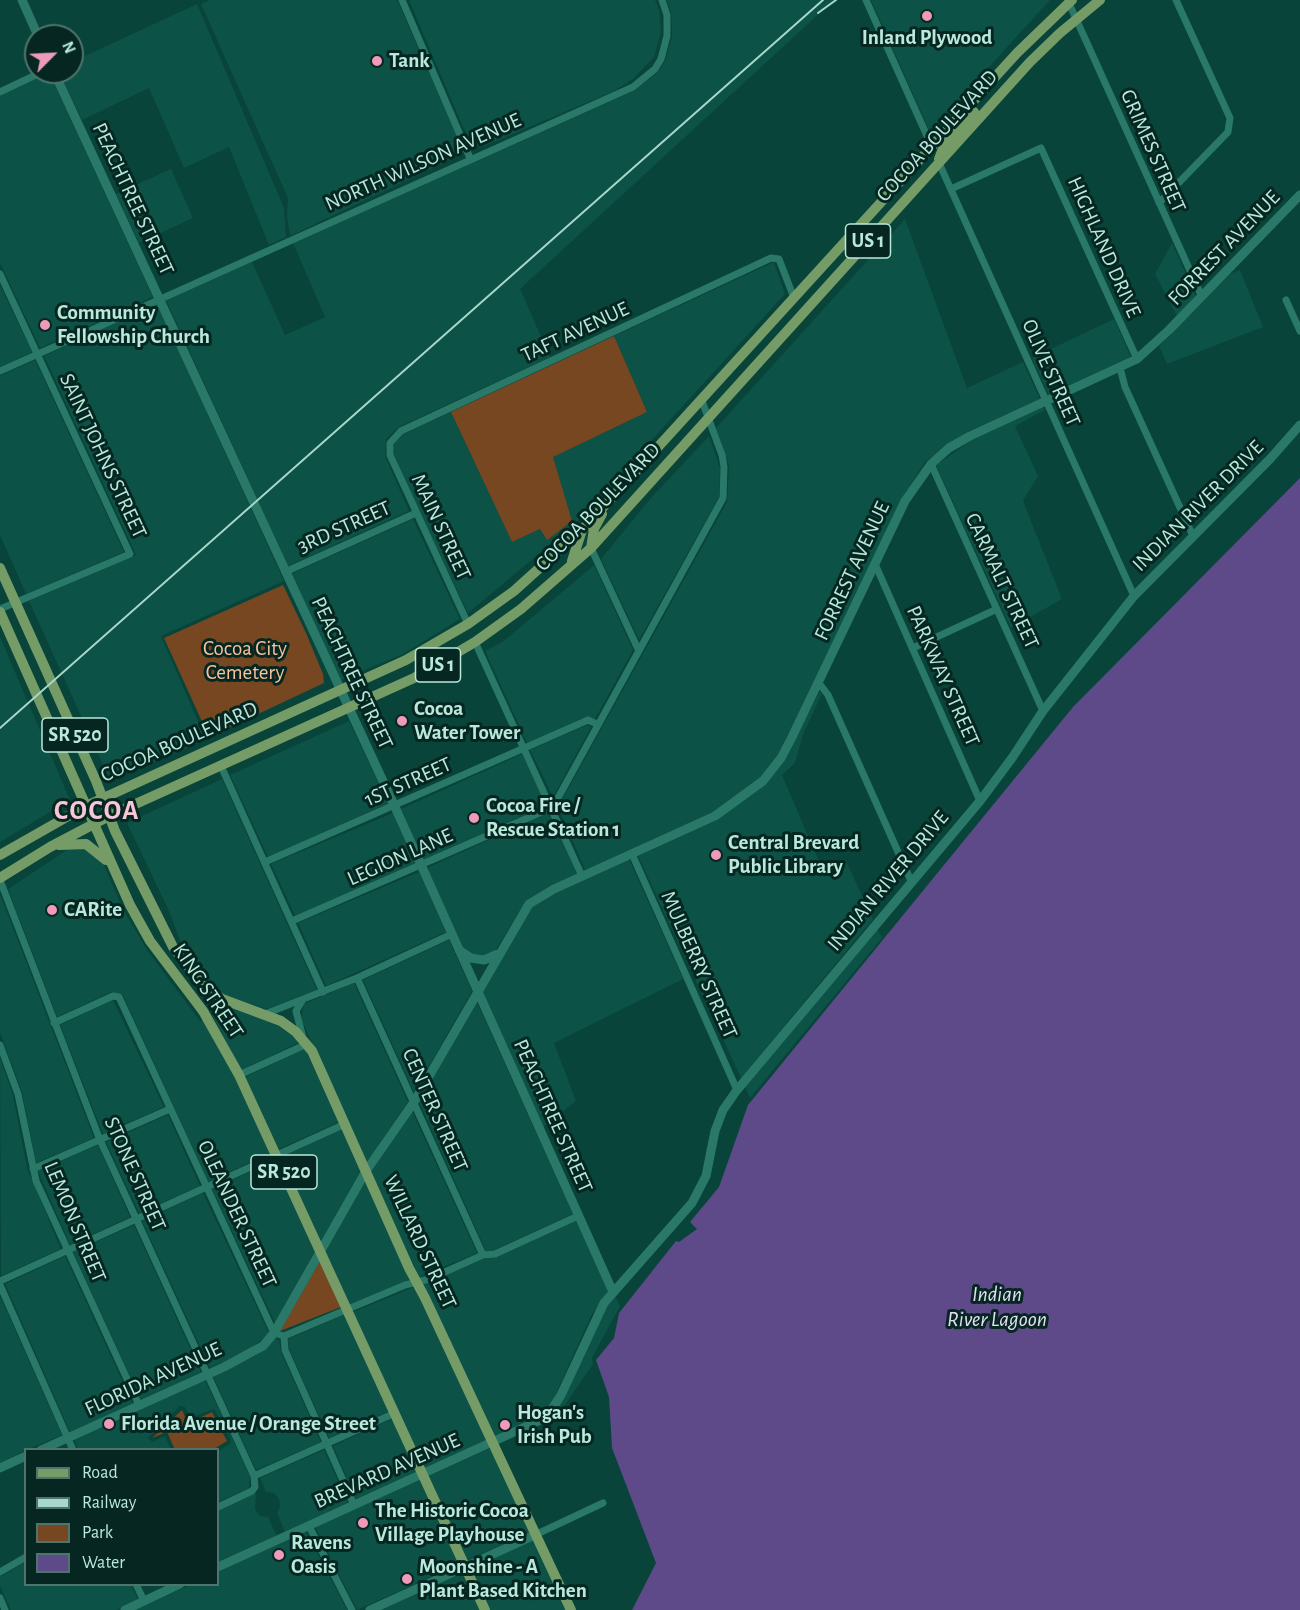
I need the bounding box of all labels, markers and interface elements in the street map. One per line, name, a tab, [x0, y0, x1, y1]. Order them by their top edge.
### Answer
marker: Inland Plywood	[920, 9, 934, 23]
north arrow	[24, 24, 84, 84]
place label: Inland Plywood	[862, 25, 992, 51]
text: N	[59, 39, 78, 56]
place label: Tank	[389, 48, 430, 74]
marker: Tank	[370, 54, 384, 68]
street label: COCOA BOULEVARD	[871, 65, 1003, 207]
street label: GRIMES STREET	[1115, 86, 1191, 216]
street label: NORTH WILSON AVENUE	[321, 107, 525, 217]
street label: PEACHTREE STREET	[87, 119, 179, 279]
street label: HIGHLAND DRIVE	[1062, 173, 1146, 321]
street label: FORREST AVENUE	[1163, 185, 1285, 311]
road number: US 1	[846, 224, 890, 258]
street label: TAFT AVENUE	[517, 296, 633, 368]
place label: Community Fellowship Church	[57, 300, 210, 350]
street label: OLIVE STREET	[1016, 315, 1086, 431]
marker: Community Fellowship Church	[38, 318, 52, 332]
street label: SAINT JOHNS STREET	[54, 370, 152, 542]
street label: INDIAN RIVER DRIVE	[1127, 435, 1269, 577]
street label: COCOA BOULEVARD	[530, 437, 666, 577]
street label: MAIN STREET	[405, 470, 477, 584]
street label: 3RD STREET	[293, 495, 395, 559]
street label: FORREST AVENUE	[809, 498, 895, 644]
street label: CARMALT STREET	[960, 509, 1044, 653]
street label: PEACHTREE STREET	[306, 593, 398, 753]
street label: PARKWAY STREET	[901, 602, 985, 750]
park label: Cocoa City Cemetery	[203, 636, 287, 686]
road number: US 1	[416, 648, 460, 682]
street label: COCOA BOULEVARD	[97, 696, 261, 788]
place label: Cocoa Water Tower	[414, 696, 520, 746]
marker: Cocoa Water Tower	[395, 714, 409, 728]
road number: SR 520	[42, 718, 108, 752]
street label: 1ST STREET	[361, 752, 455, 812]
place label: Cocoa Fire / Rescue Station 1	[486, 793, 620, 843]
district label: COCOA	[54, 795, 140, 827]
street label: INDIAN RIVER DRIVE	[822, 806, 954, 956]
marker: Cocoa Fire / Rescue Station 1	[467, 811, 481, 825]
street label: LEGION LANE	[343, 823, 457, 891]
place label: Central Brevard Public Library	[728, 830, 859, 880]
marker: Central Brevard Public Library	[709, 848, 723, 862]
street label: MULBERRY STREET	[655, 887, 743, 1043]
place label: CARite	[64, 897, 122, 923]
marker: CARite	[45, 903, 59, 917]
street label: KING STREET	[167, 939, 249, 1043]
street label: PEACHTREE STREET	[508, 1035, 598, 1197]
street label: CENTER STREET	[397, 1044, 473, 1176]
street label: STONE STREET	[99, 1113, 171, 1235]
street label: OLEANDER STREET	[192, 1136, 282, 1292]
road number: SR 520	[251, 1155, 317, 1189]
street label: LEMON STREET	[38, 1158, 112, 1286]
street label: WILLARD STREET	[378, 1171, 462, 1313]
water label: Indian River Lagoon	[947, 1281, 1047, 1332]
street label: FLORIDA AVENUE	[81, 1336, 225, 1422]
place label: Hogan's Irish Pub	[517, 1400, 592, 1450]
place label: Florida Avenue / Orange Street	[121, 1411, 376, 1437]
marker: Florida Avenue / Orange Street	[102, 1417, 116, 1431]
marker: Hogan's Irish Pub	[498, 1418, 512, 1432]
street label: BREVARD AVENUE	[310, 1428, 464, 1514]
legend	[24, 1448, 219, 1586]
text: Road	[82, 1464, 118, 1482]
text: Railway	[82, 1494, 136, 1512]
place label: The Historic Cocoa Village Playhouse	[375, 1498, 529, 1548]
marker: The Historic Cocoa Village Playhouse	[356, 1516, 370, 1530]
text: Park	[82, 1524, 113, 1542]
place label: Ravens Oasis	[291, 1530, 351, 1580]
marker: Ravens Oasis	[272, 1548, 286, 1562]
text: Water	[82, 1554, 125, 1572]
place label: Moonshine - A Plant Based Kitchen	[419, 1554, 587, 1604]
marker: Moonshine - A Plant Based Kitchen	[400, 1572, 414, 1586]

